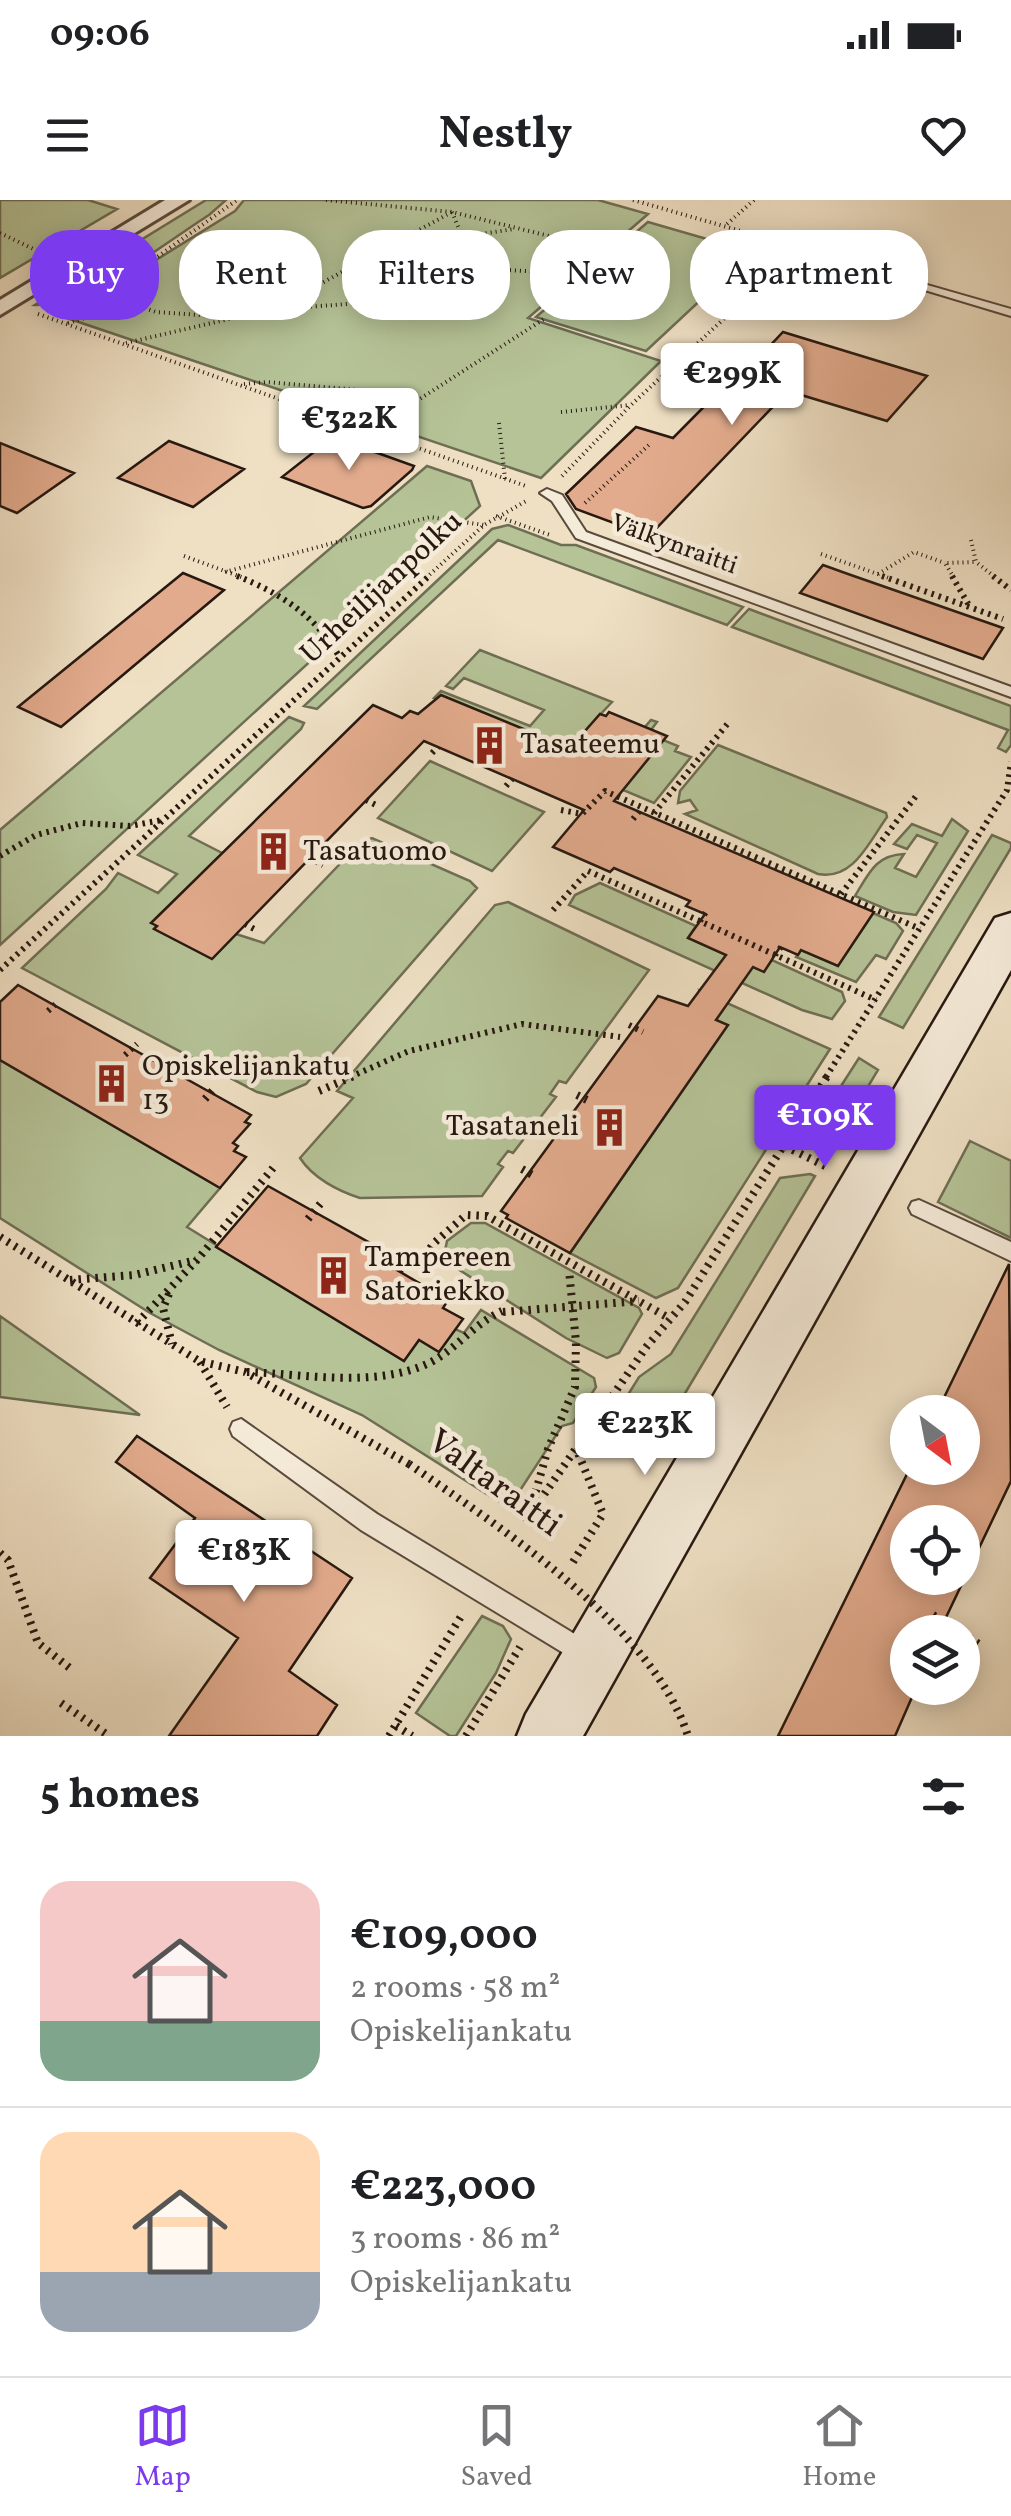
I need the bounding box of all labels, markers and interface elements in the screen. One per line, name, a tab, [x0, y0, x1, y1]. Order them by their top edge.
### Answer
text: 09:06	[50, 9, 150, 62]
text: Nestly	[439, 104, 572, 167]
icon: menu	[40, 108, 95, 163]
icon: heart	[916, 108, 971, 163]
chip: Buy	[30, 230, 159, 320]
chip: Rent	[179, 230, 322, 320]
chip: Filters	[342, 230, 510, 320]
chip: New	[530, 230, 670, 320]
chip: Apartment	[690, 230, 928, 320]
pin: €299K	[662, 343, 802, 428]
text: €299K	[683, 353, 781, 397]
pin: €322K	[279, 388, 419, 473]
text: €322K	[301, 398, 397, 442]
street label: Urheilijanpolku	[292, 502, 472, 674]
street label: Välkynraitti	[606, 506, 742, 584]
building icon: Tasateemu	[469, 724, 511, 766]
place label: Tasateemu	[520, 724, 660, 766]
building icon: Tasatuomo	[252, 831, 294, 873]
place label: Tasatuomo	[303, 831, 447, 873]
place label: Opiskelijankatu 13	[142, 1046, 350, 1122]
building icon: Opiskelijankatu 13	[91, 1063, 133, 1105]
pin: €109K	[755, 1085, 895, 1170]
text: €109K	[776, 1095, 874, 1139]
place label: Tasataneli	[445, 1106, 579, 1148]
building icon: Tasataneli	[588, 1106, 630, 1148]
place label: Tampereen Satoriekko	[364, 1237, 512, 1313]
building icon: Tampereen Satoriekko	[313, 1254, 355, 1296]
pin: €223K	[575, 1393, 715, 1478]
north arrow	[890, 1395, 980, 1485]
map controls	[890, 1395, 980, 1705]
text: €223K	[597, 1403, 693, 1447]
street label: Valtaraitti	[417, 1419, 571, 1549]
button: locate	[890, 1505, 980, 1595]
pin: €183K	[174, 1520, 314, 1605]
text: €183K	[197, 1530, 291, 1574]
button: layers	[890, 1615, 980, 1705]
text: 5 homes	[40, 1767, 200, 1826]
icon: filters	[916, 1769, 971, 1824]
text: €109,000	[350, 1908, 538, 1967]
icon: home	[120, 1921, 240, 2041]
text: 2 rooms · 58 m²	[350, 1967, 560, 2011]
text: Opiskelijankatu	[350, 2011, 572, 2055]
text: €223,000	[350, 2159, 536, 2218]
icon: home	[120, 2172, 240, 2292]
text: 3 rooms · 86 m²	[350, 2218, 560, 2262]
text: Opiskelijankatu	[350, 2262, 572, 2306]
tab: Map	[135, 2398, 191, 2497]
tab: Saved	[460, 2398, 533, 2497]
tab: Home	[802, 2398, 876, 2497]

